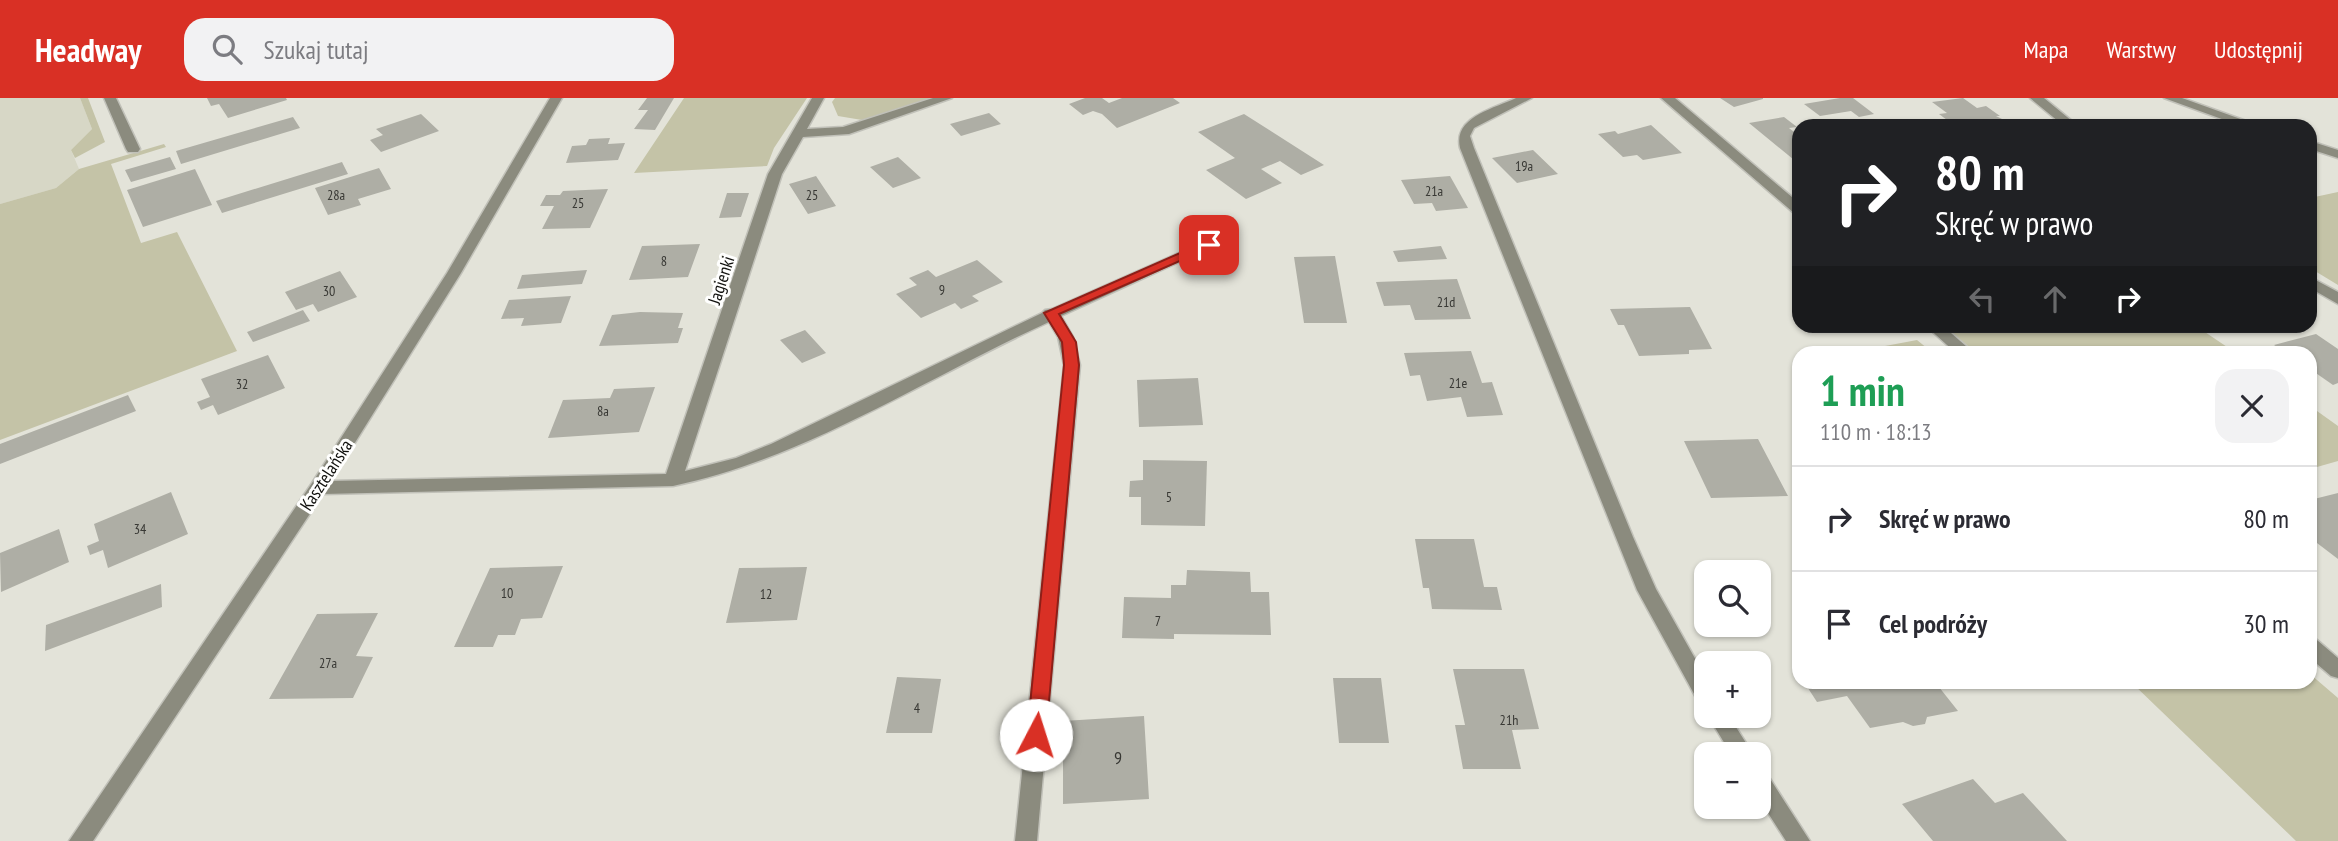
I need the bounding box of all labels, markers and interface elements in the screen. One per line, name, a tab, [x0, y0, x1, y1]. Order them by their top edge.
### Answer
search box	[184, 18, 674, 81]
text: Headway	[35, 28, 142, 71]
icon: search	[208, 30, 246, 68]
text: Szukaj tutaj	[264, 33, 368, 66]
text: Mapa	[2024, 34, 2068, 65]
text: Warstwy	[2106, 34, 2176, 65]
text: Udostępnij	[2214, 34, 2303, 65]
text: 80 m	[1935, 140, 2024, 204]
icon: right	[1820, 147, 1911, 238]
house number: 19a	[1515, 157, 1533, 175]
house number: 21a	[1425, 182, 1443, 200]
house number: 28a	[327, 186, 345, 204]
house number: 25	[806, 186, 818, 204]
house number: 25	[572, 194, 584, 212]
text: Skręć w prawo	[1935, 202, 2093, 244]
pin	[1179, 215, 1239, 275]
icon: arrive	[1190, 226, 1228, 264]
house number: 8	[661, 252, 667, 270]
street label: Jagienki	[702, 253, 740, 308]
icon: left	[1963, 280, 2001, 318]
icon: ahead	[2036, 280, 2074, 318]
icon: right	[2109, 280, 2147, 318]
house number: 9	[939, 281, 945, 299]
house number: 30	[323, 282, 335, 300]
house number: 21d	[1437, 293, 1455, 311]
text: 1 min	[1820, 363, 1905, 418]
button: close	[2215, 369, 2289, 443]
house number: 21e	[1449, 374, 1467, 392]
house number: 32	[236, 375, 248, 393]
house number: 8a	[597, 402, 609, 420]
text: 110 m · 18:13	[1820, 417, 1932, 446]
street label: Kasztelańska	[295, 435, 357, 515]
house number: 5	[1166, 488, 1172, 506]
icon: right	[1820, 500, 1858, 538]
text: Skręć w prawo	[1879, 502, 2010, 535]
text: 80 m	[2243, 502, 2289, 535]
house number: 34	[134, 520, 147, 538]
map controls	[1694, 560, 1771, 819]
button: search	[1694, 560, 1771, 637]
house number: 10	[501, 584, 513, 602]
house number: 12	[760, 585, 772, 603]
icon: arrive	[1820, 605, 1858, 643]
text: Cel podróży	[1879, 607, 1987, 640]
text: 30 m	[2243, 607, 2289, 640]
house number: 7	[1155, 612, 1161, 630]
button: +	[1694, 651, 1771, 728]
house number: 27a	[319, 654, 337, 672]
position arrow	[999, 698, 1073, 772]
house number: 4	[914, 699, 921, 717]
house number: 21h	[1500, 711, 1518, 729]
button: −	[1694, 742, 1771, 819]
house number: 9	[1114, 746, 1122, 769]

